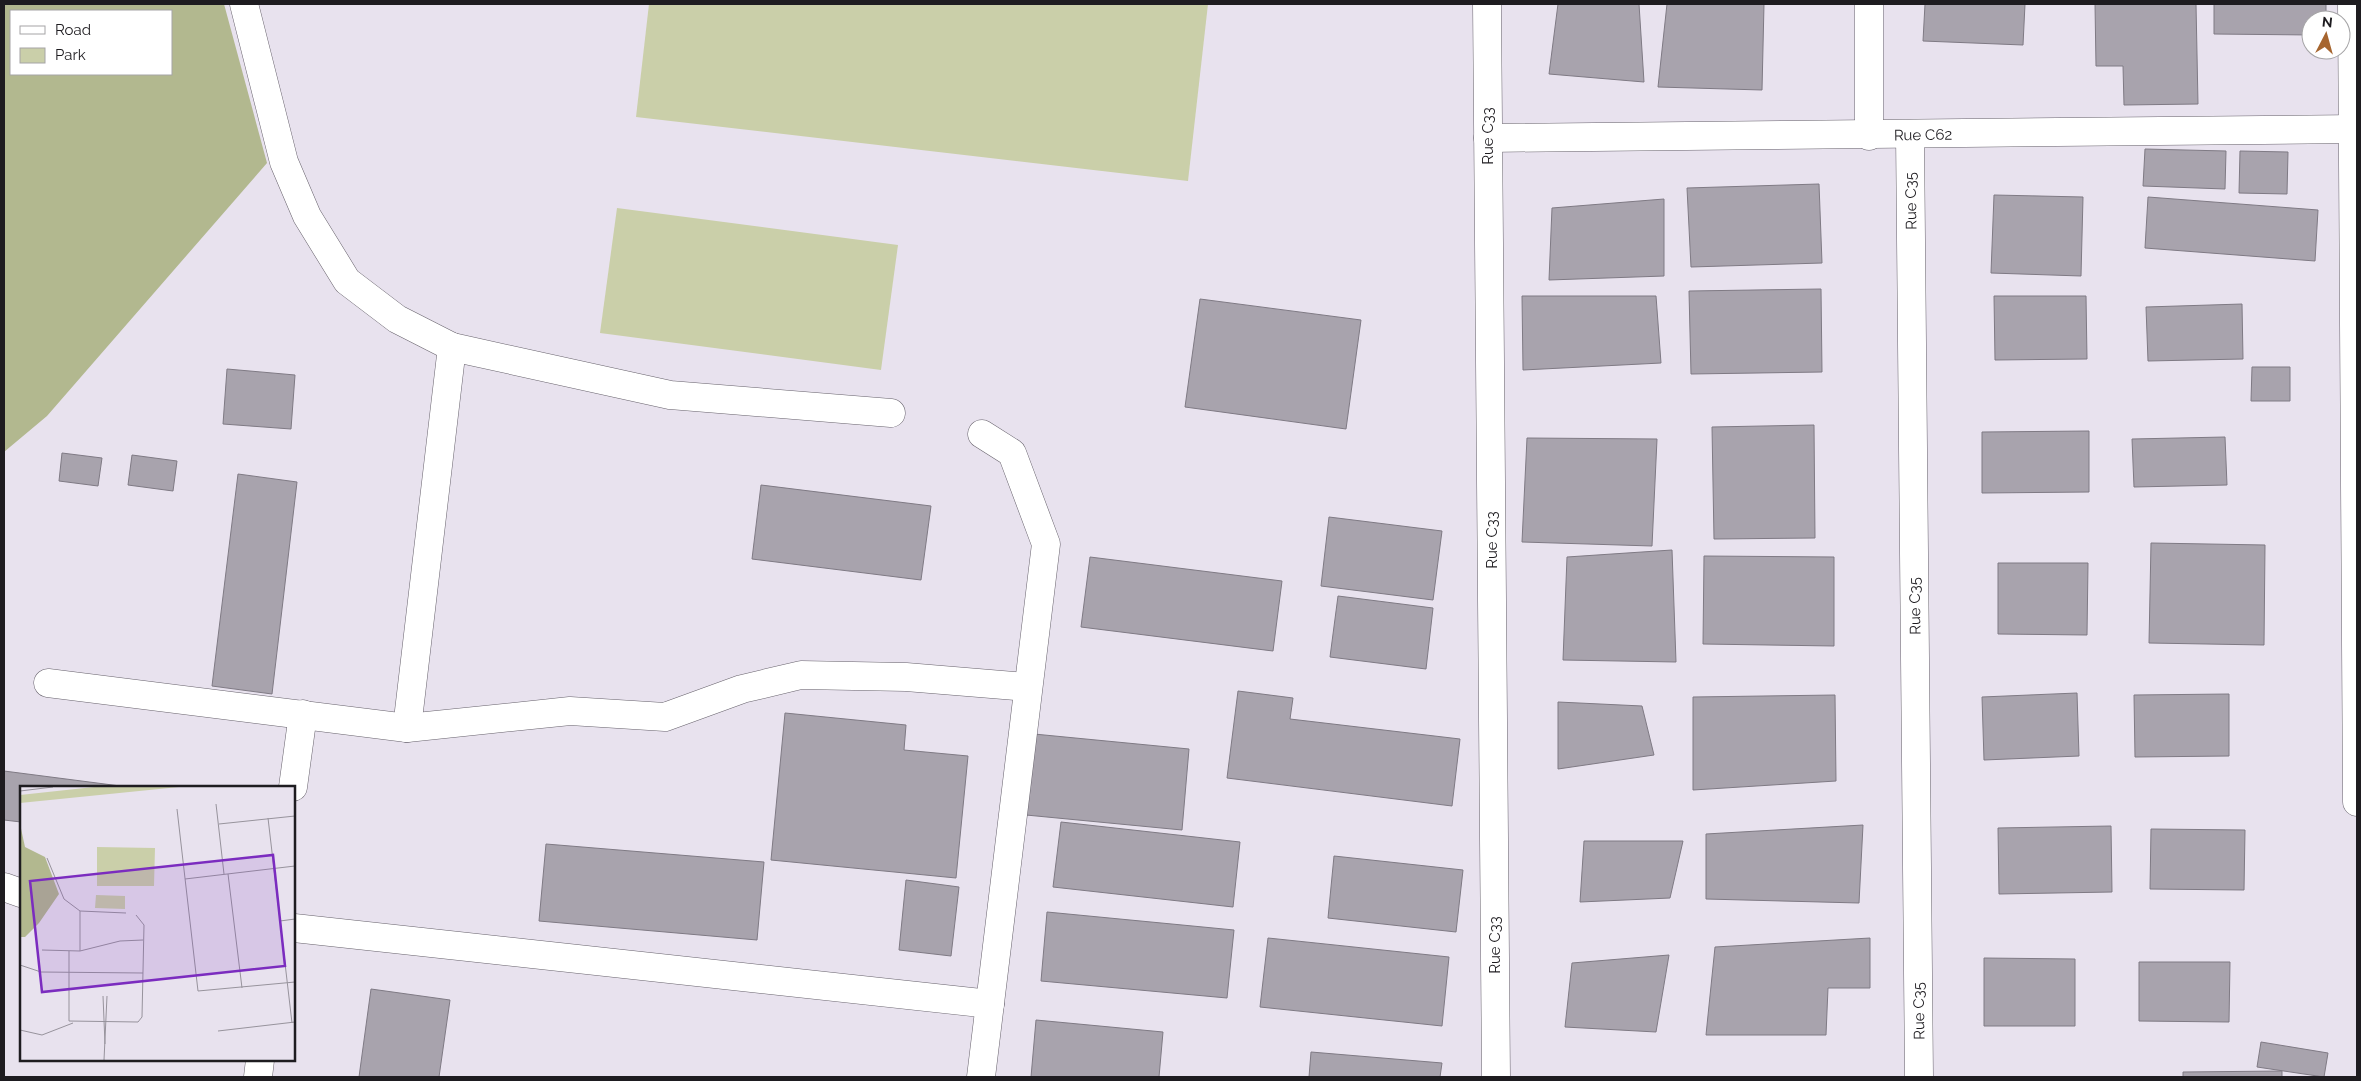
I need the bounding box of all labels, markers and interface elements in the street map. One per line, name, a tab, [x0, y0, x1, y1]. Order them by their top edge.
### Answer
legend	[10, 10, 172, 75]
north arrow	[2301, 10, 2351, 60]
text: N	[2321, 14, 2334, 31]
text: Road	[55, 21, 91, 39]
text: Park	[55, 46, 86, 64]
street label: Rue C33	[1479, 107, 1497, 165]
street label: Rue C62	[1894, 125, 1953, 145]
street label: Rue C35	[1901, 172, 1921, 230]
street label: Rue C33	[1483, 511, 1501, 569]
street label: Rue C35	[1905, 577, 1925, 635]
inset map	[20, 786, 295, 1061]
street label: Rue C33	[1486, 916, 1504, 974]
street label: Rue C35	[1909, 982, 1929, 1040]

